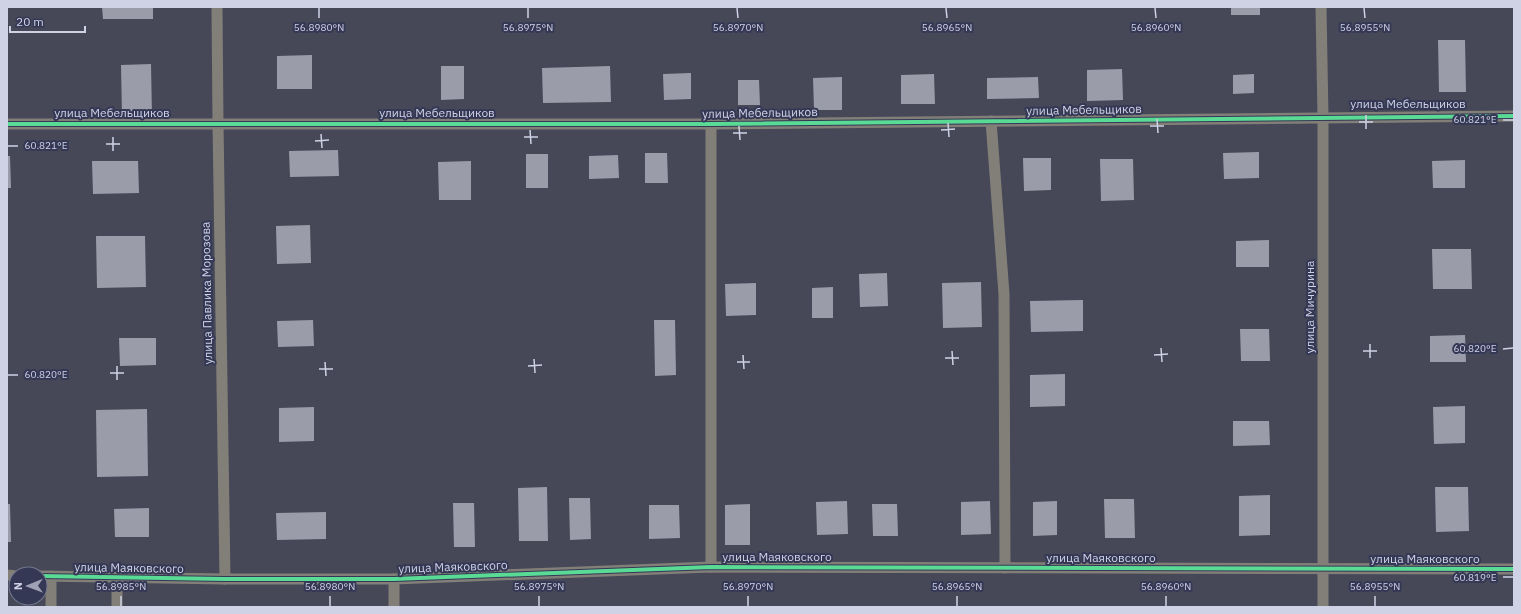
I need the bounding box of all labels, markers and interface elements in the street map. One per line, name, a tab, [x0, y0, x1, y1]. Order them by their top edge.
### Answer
scale bar	[10, 8, 85, 34]
text: 20 m	[16, 14, 44, 29]
text: 56.8980°N	[294, 21, 344, 34]
text: 56.8975°N	[503, 21, 553, 34]
text: 56.8970°N	[713, 21, 763, 34]
text: 56.8965°N	[922, 21, 972, 34]
text: 56.8960°N	[1131, 21, 1181, 34]
text: 56.8955°N	[1340, 21, 1390, 34]
street label: улица Мебельщиков	[1350, 96, 1466, 111]
street label: улица Мебельщиков	[1026, 101, 1142, 118]
street label: улица Мебельщиков	[702, 104, 818, 121]
street label: улица Мебельщиков	[54, 105, 170, 120]
street label: улица Мебельщиков	[379, 105, 495, 120]
text: 60.821°E	[1453, 113, 1497, 126]
text: 60.821°E	[24, 139, 68, 152]
street label: улица Павлика Морозова	[198, 221, 215, 365]
street label: улица Мичурина	[1302, 260, 1317, 353]
text: 60.820°E	[1453, 342, 1497, 355]
text: 60.820°E	[24, 368, 68, 381]
street label: улица Маяковского	[722, 549, 832, 564]
street label: улица Маяковского	[1046, 550, 1156, 565]
street label: улица Маяковского	[1370, 551, 1480, 566]
street label: улица Маяковского	[398, 557, 508, 576]
street label: улица Маяковского	[74, 559, 184, 576]
north arrow	[8, 566, 48, 606]
text: 60.819°E	[1453, 571, 1497, 584]
text: 56.8985°N	[96, 580, 146, 593]
text: 56.8980°N	[305, 580, 355, 593]
text: 56.8975°N	[514, 580, 564, 593]
text: 56.8970°N	[723, 580, 773, 593]
text: 56.8965°N	[932, 580, 982, 593]
text: 56.8960°N	[1141, 580, 1191, 593]
text: 56.8955°N	[1350, 580, 1400, 593]
text: N	[11, 582, 25, 590]

